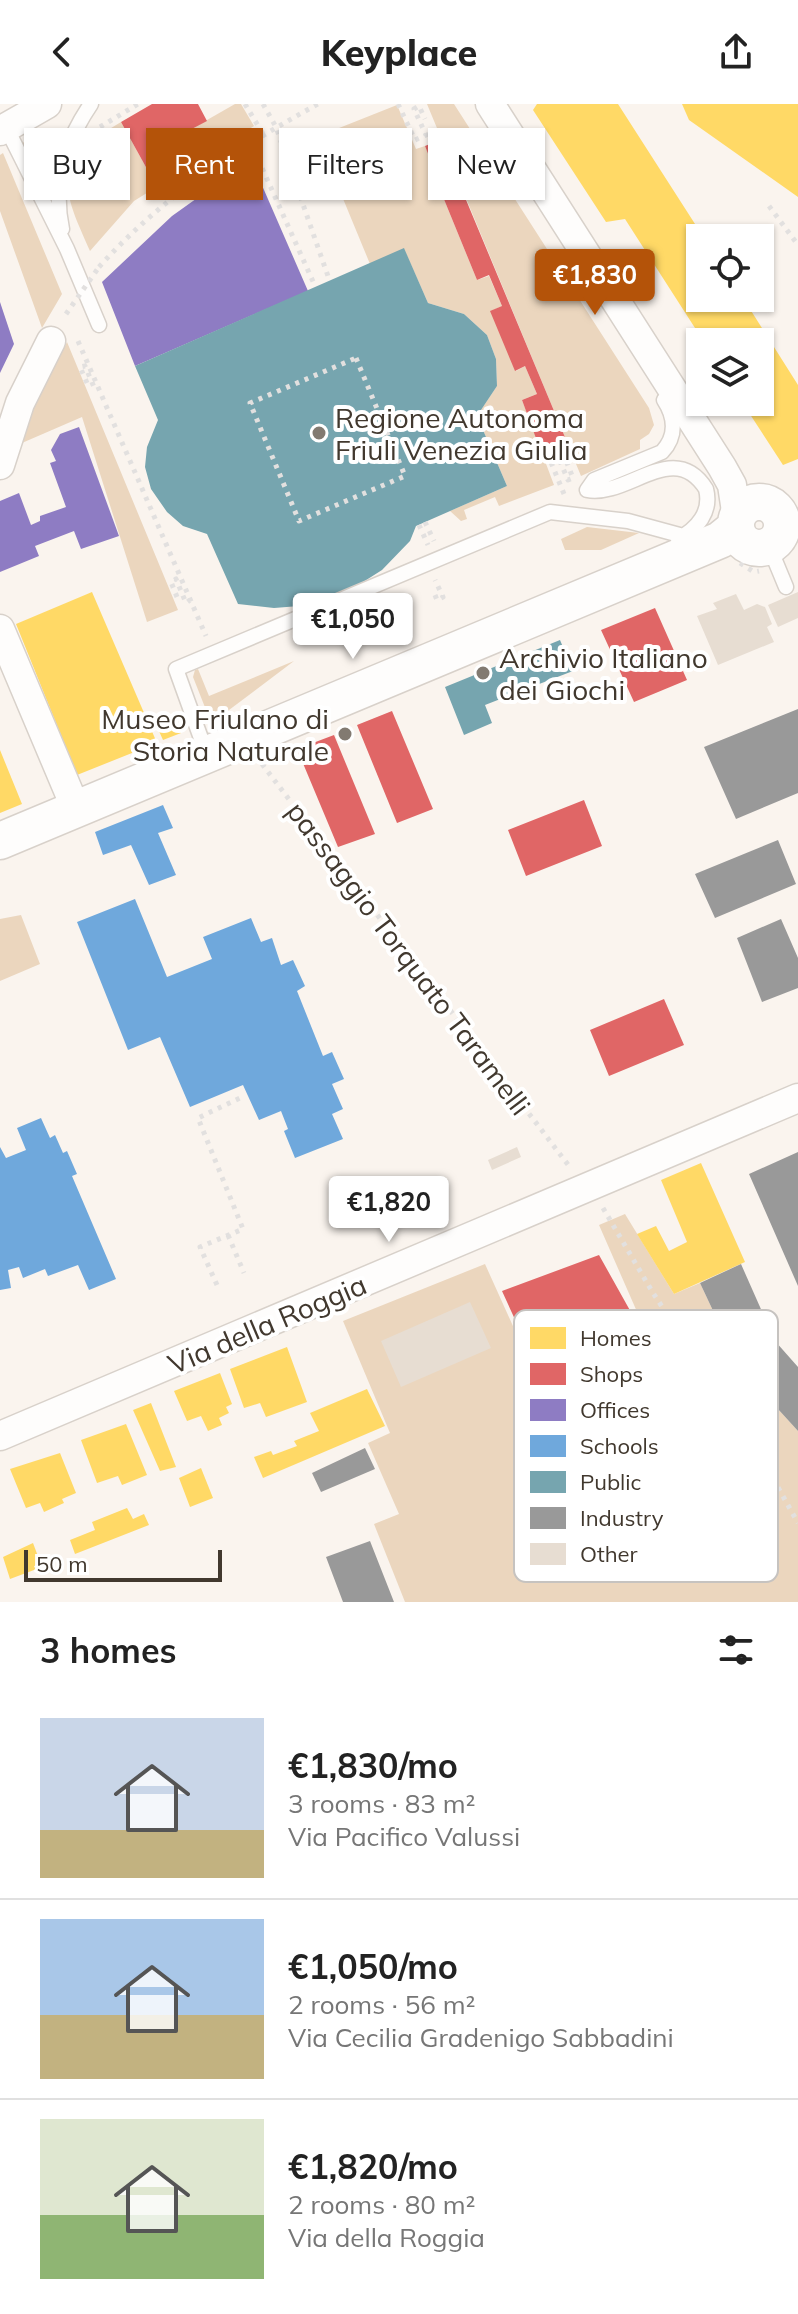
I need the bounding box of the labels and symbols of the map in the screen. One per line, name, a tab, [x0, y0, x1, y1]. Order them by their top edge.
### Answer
pin: €1,830	[530, 249, 660, 317]
place label: Regione Autonoma Friuli Venezia Giulia	[335, 400, 588, 467]
marker: Regione Autonoma Friuli Venezia Giulia	[310, 424, 328, 442]
pin: €1,050	[288, 593, 418, 661]
place label: Archivio Italiano dei Giochi	[499, 640, 708, 707]
marker: Archivio Italiano dei Giochi	[474, 664, 492, 682]
place label: Museo Friulano di Storia Naturale	[101, 701, 329, 768]
marker: Museo Friulano di Storia Naturale	[336, 725, 354, 743]
street label: passaggio Torquato Taramelli	[280, 794, 538, 1122]
pin: €1,820	[324, 1176, 454, 1244]
street label: Via della Roggia	[163, 1266, 371, 1382]
legend	[514, 1310, 778, 1582]
text: Homes	[580, 1324, 652, 1352]
text: Shops	[580, 1360, 643, 1388]
text: Offices	[580, 1396, 650, 1424]
text: Schools	[580, 1432, 659, 1460]
text: Public	[580, 1468, 642, 1496]
text: Industry	[580, 1504, 664, 1532]
text: Other	[580, 1540, 638, 1568]
scale bar	[24, 1546, 222, 1582]

